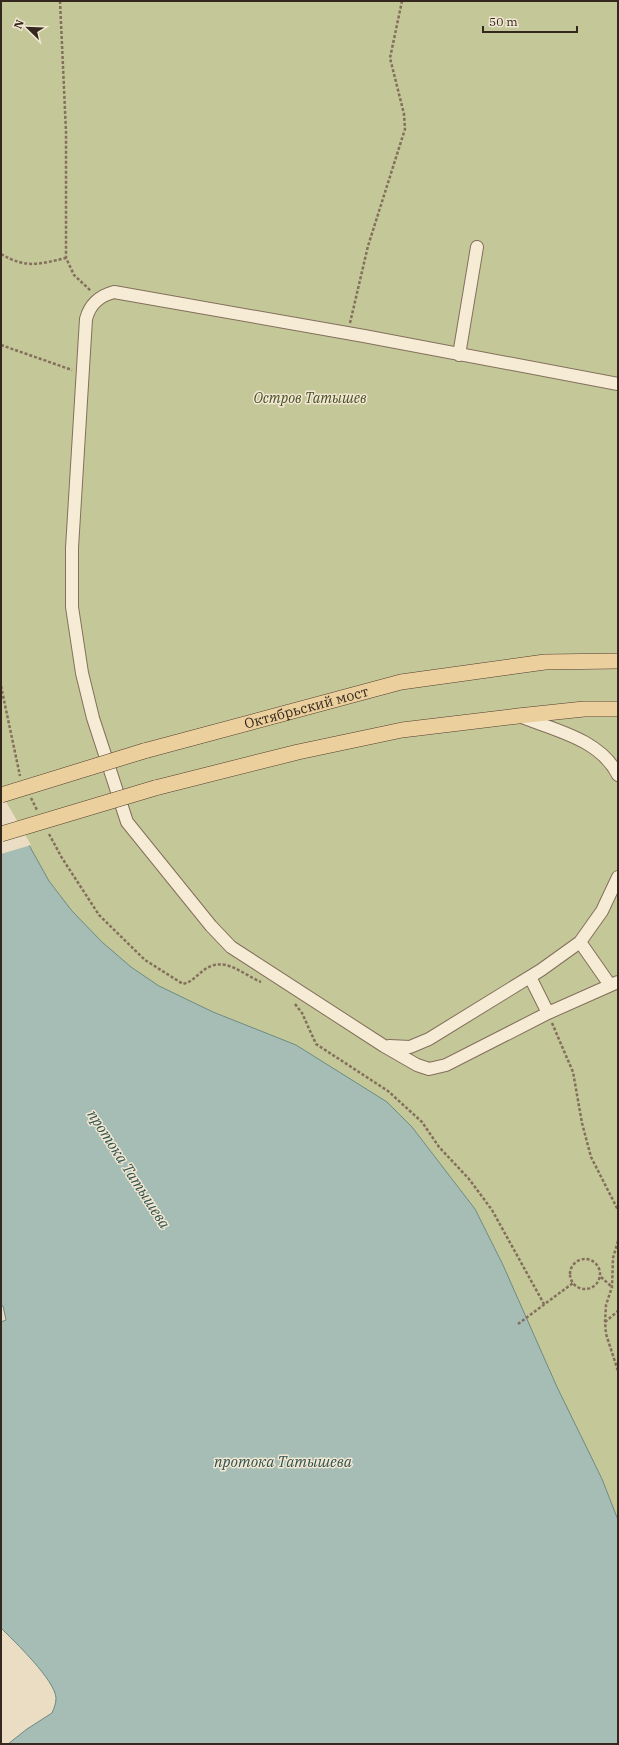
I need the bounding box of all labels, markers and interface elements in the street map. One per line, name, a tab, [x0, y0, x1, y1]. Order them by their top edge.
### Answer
north arrow	[8, 8, 48, 48]
scale bar	[483, 8, 577, 34]
text: 50 m	[489, 14, 518, 29]
text: N	[11, 17, 27, 31]
park label: Остров Татышев	[253, 389, 367, 407]
street label: Октябрьский мост	[242, 682, 370, 733]
water label: протока Татышева	[83, 1106, 175, 1233]
water label: протока Татышева	[214, 1452, 353, 1471]

